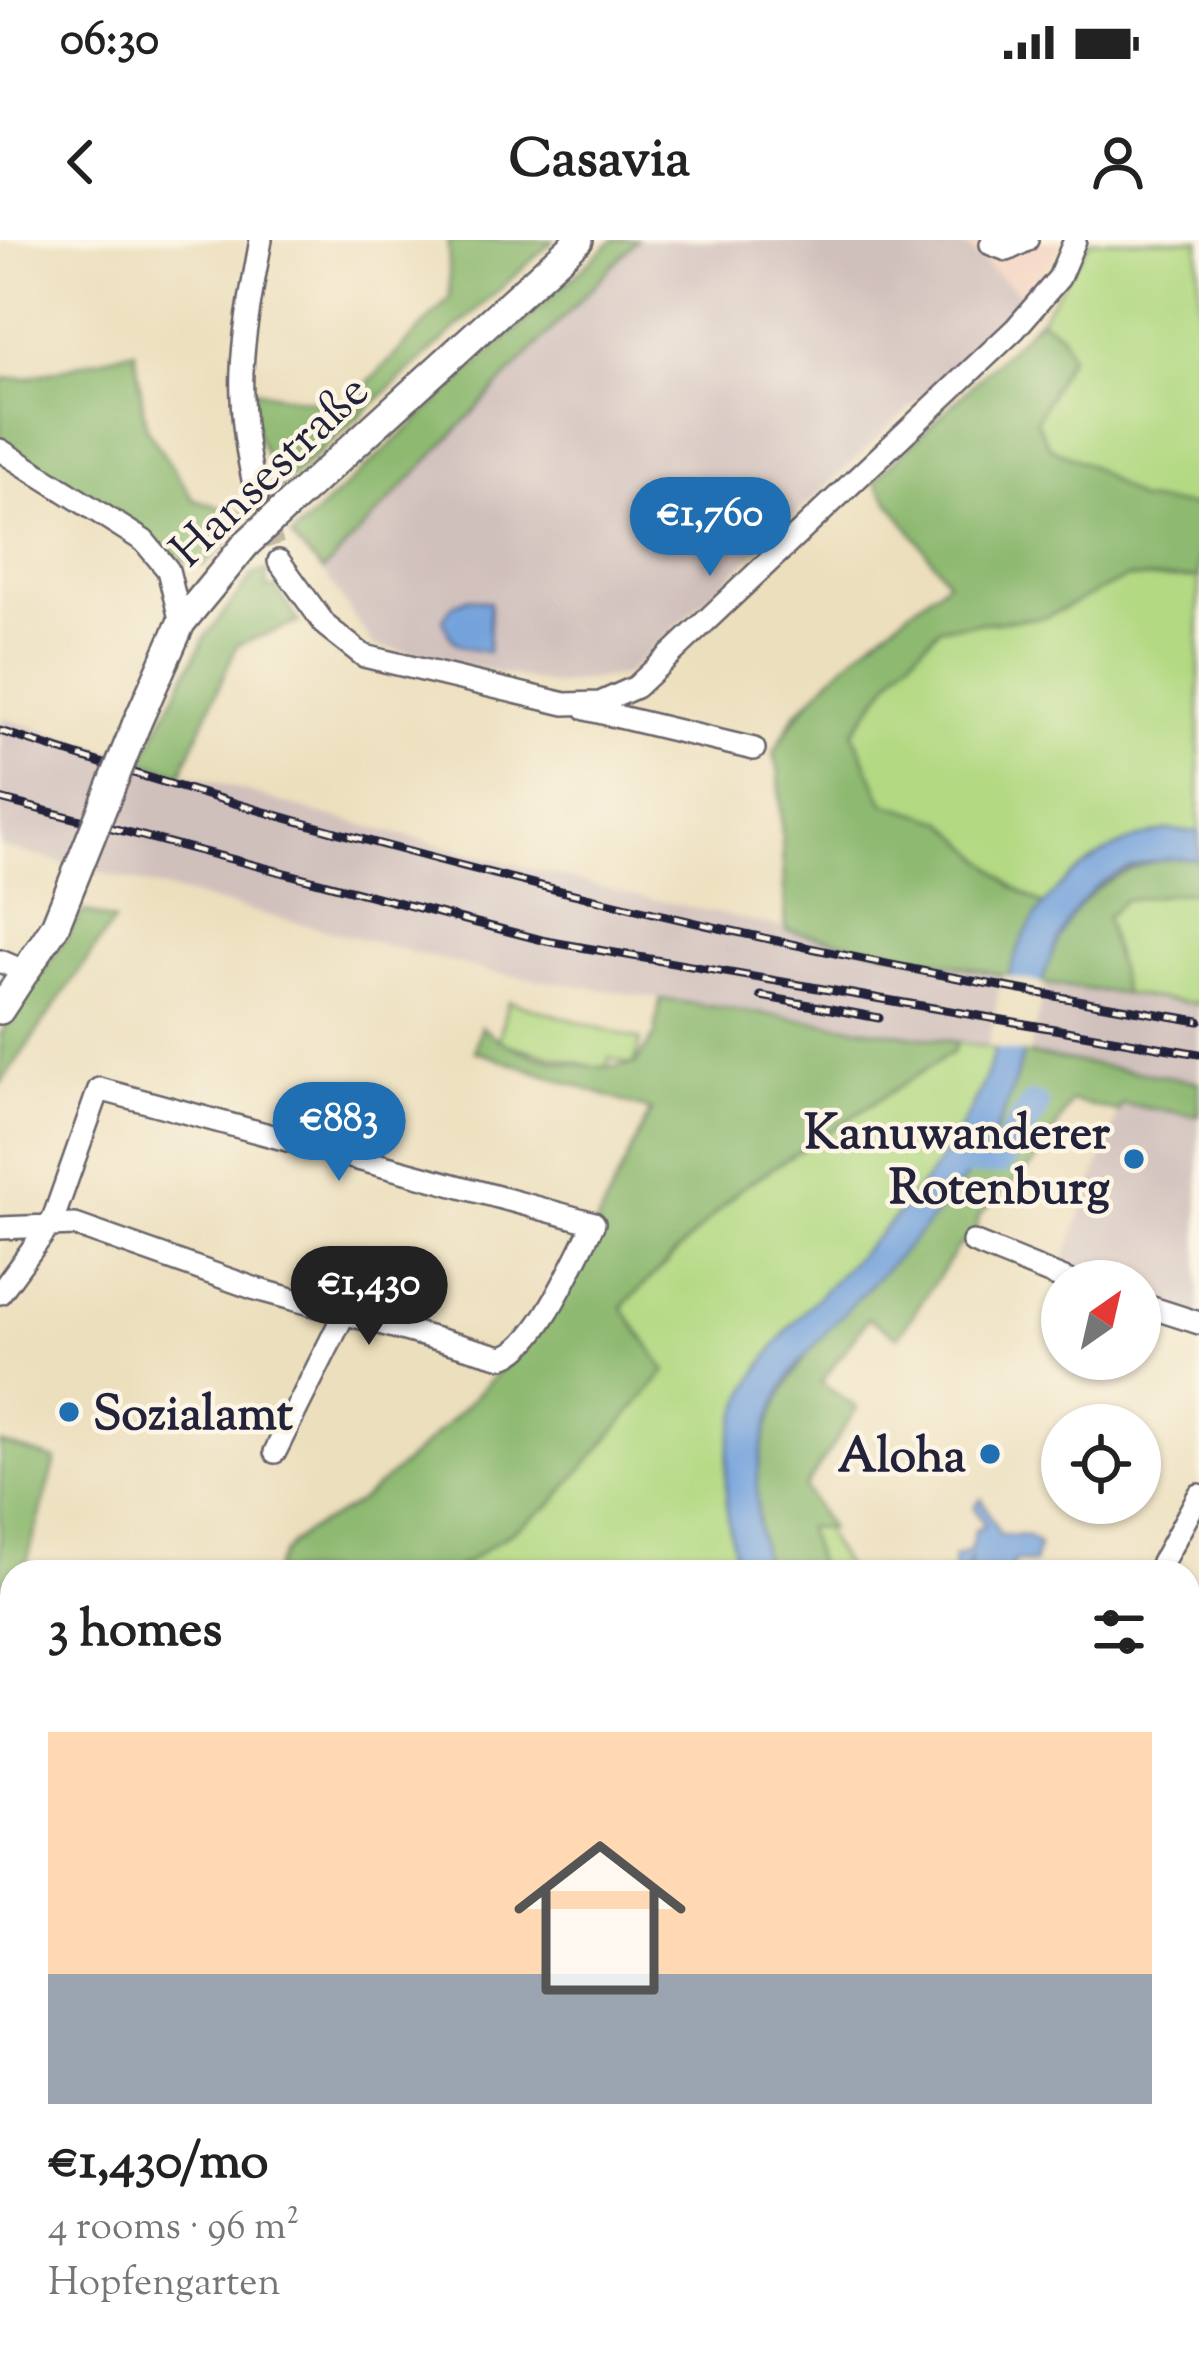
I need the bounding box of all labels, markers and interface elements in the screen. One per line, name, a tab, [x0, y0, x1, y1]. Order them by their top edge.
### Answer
text: 06:30	[60, 10, 159, 75]
text: Casavia	[509, 123, 690, 201]
icon: back	[48, 129, 114, 195]
icon: person	[1085, 129, 1151, 195]
street label: Hansestraße	[157, 360, 387, 586]
pin: €1,760	[612, 477, 808, 579]
text: €1,760	[657, 488, 763, 544]
pin: €883	[268, 1082, 410, 1184]
text: €883	[300, 1093, 378, 1149]
place label: Kanuwanderer Rotenburg	[804, 1102, 1111, 1226]
marker: Kanuwanderer Rotenburg	[1121, 1146, 1147, 1172]
pin: €1,430	[271, 1246, 467, 1348]
text: €1,430	[318, 1257, 420, 1313]
north arrow	[1041, 1260, 1161, 1380]
map controls	[1041, 1260, 1161, 1524]
place label: Sozialamt	[93, 1383, 294, 1452]
marker: Sozialamt	[56, 1399, 82, 1425]
button: locate	[1041, 1404, 1161, 1524]
place label: Aloha	[838, 1425, 966, 1494]
marker: Aloha	[977, 1441, 1003, 1467]
text: 3 homes	[48, 1596, 222, 1669]
icon: filters	[1086, 1599, 1152, 1665]
icon: home	[492, 1810, 708, 2026]
text: €1,430/mo	[48, 2128, 268, 2201]
text: 4 rooms · 96 m²	[48, 2201, 299, 2257]
text: Hopfengarten	[48, 2257, 281, 2313]

